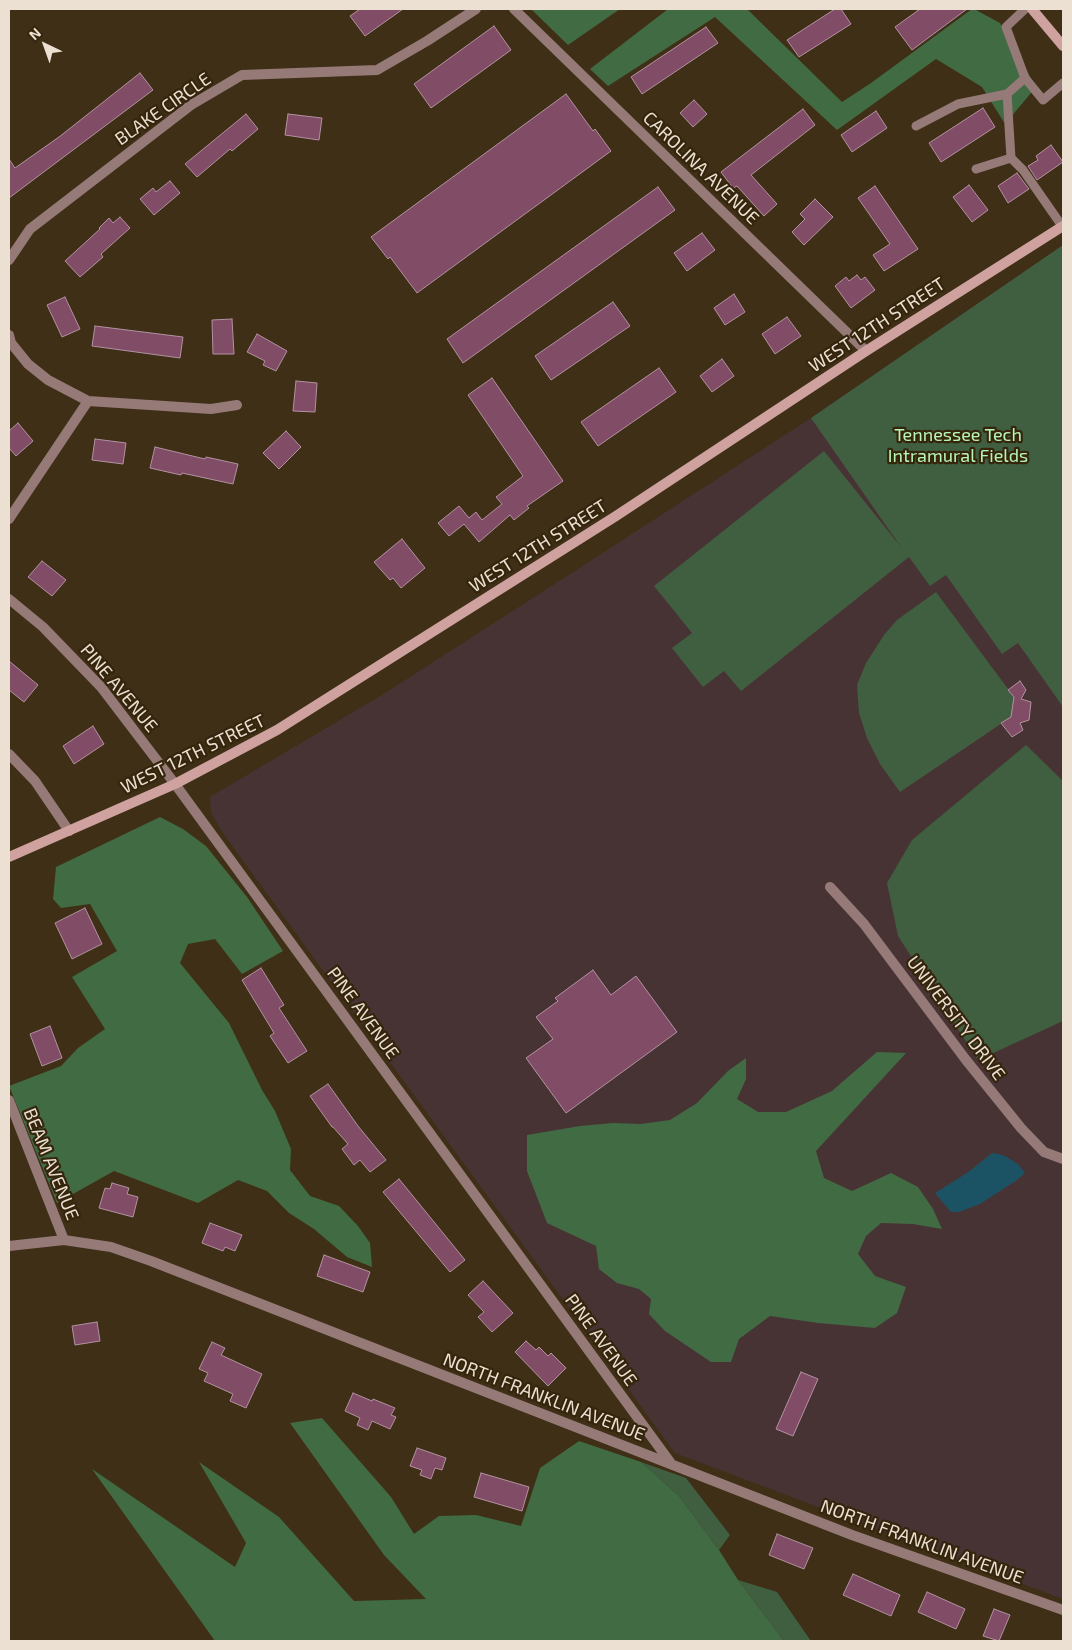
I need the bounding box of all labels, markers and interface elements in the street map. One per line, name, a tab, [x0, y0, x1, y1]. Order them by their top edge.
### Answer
north arrow	[20, 20, 70, 70]
text: N	[25, 24, 44, 43]
street label: BLAKE CIRCLE	[111, 68, 215, 150]
street label: CAROLINA AVENUE	[639, 107, 763, 229]
street label: WEST 12TH STREET	[805, 273, 949, 377]
park label: Tennessee Tech Intramural Fields	[888, 424, 1028, 466]
street label: WEST 12TH STREET	[465, 495, 611, 597]
street label: PINE AVENUE	[76, 639, 162, 737]
street label: WEST 12TH STREET	[117, 710, 269, 798]
street label: UNIVERSITY DRIVE	[902, 952, 1010, 1084]
street label: PINE AVENUE	[322, 963, 404, 1063]
street label: BEAM AVENUE	[19, 1105, 83, 1223]
street label: PINE AVENUE	[560, 1290, 642, 1390]
street label: NORTH FRANKLIN AVENUE	[440, 1348, 648, 1446]
street label: NORTH FRANKLIN AVENUE	[818, 1495, 1026, 1589]

